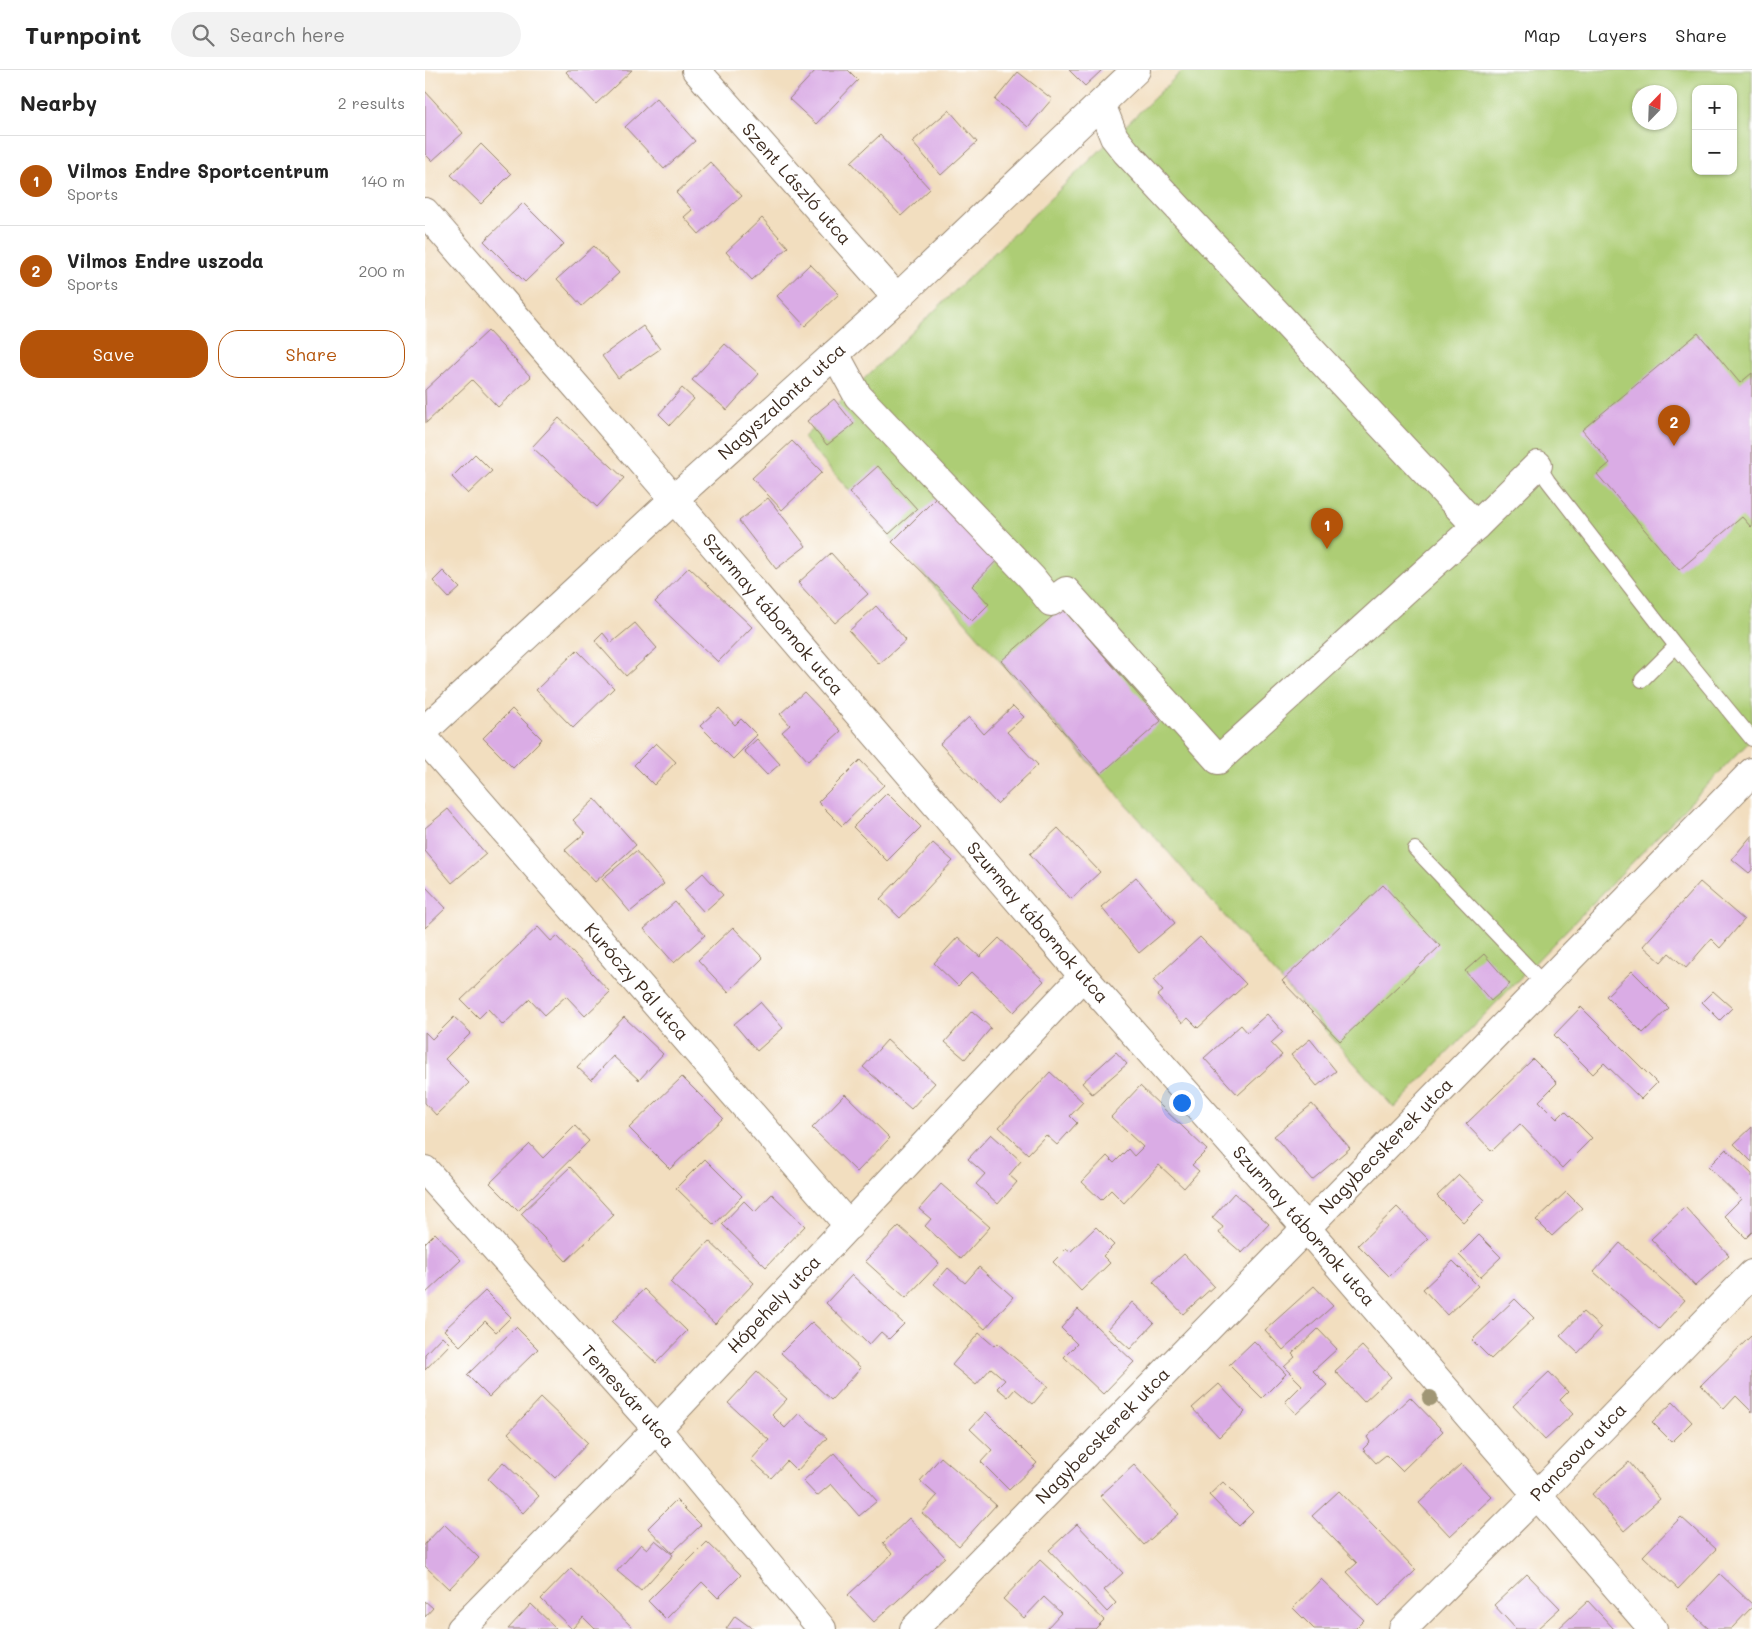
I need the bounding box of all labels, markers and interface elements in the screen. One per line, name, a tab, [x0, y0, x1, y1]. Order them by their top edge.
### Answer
search box	[171, 12, 521, 57]
text: Turnpoint	[25, 19, 141, 50]
icon: search	[189, 21, 217, 49]
text: Search here	[229, 22, 345, 47]
text: Map	[1524, 23, 1560, 47]
text: Layers	[1588, 23, 1647, 47]
text: Share	[1675, 23, 1727, 47]
north arrow	[1632, 85, 1677, 130]
map controls	[1692, 85, 1737, 175]
button: +	[1692, 85, 1737, 130]
text: Nearby	[20, 89, 97, 116]
text: 2 results	[338, 92, 405, 113]
street label: Szent László utca	[737, 117, 858, 249]
button: −	[1692, 130, 1737, 175]
text: Vilmos Endre Sportcentrum	[67, 158, 329, 183]
text: 1	[32, 170, 40, 191]
text: 140 m	[361, 170, 405, 191]
text: Sports	[67, 183, 118, 204]
text: Vilmos Endre uszoda	[67, 248, 264, 273]
text: 2	[32, 260, 40, 281]
text: 200 m	[358, 260, 405, 281]
text: Sports	[67, 273, 118, 294]
button: Save	[20, 330, 208, 378]
button: Share	[218, 330, 405, 378]
street label: Nagyszalonta utca	[712, 337, 850, 465]
pin: 2	[1658, 405, 1690, 446]
pin: 1	[1311, 508, 1343, 549]
street label: Szurmay tábornok utca	[698, 528, 850, 700]
street label: Szurmay tábornok utca	[962, 836, 1114, 1008]
street label: Kuróczy Pál utca	[579, 917, 695, 1045]
street label: Nagybecskerek utca	[1313, 1072, 1457, 1219]
your location	[1169, 1090, 1195, 1116]
street label: Szurmay tábornok utca	[1228, 1140, 1381, 1311]
street label: Hópehely utca	[721, 1250, 825, 1358]
street label: Temesvár utca	[576, 1339, 681, 1452]
street label: Nagybecskerek utca	[1030, 1362, 1174, 1509]
street label: Pancsova utca	[1524, 1397, 1631, 1506]

